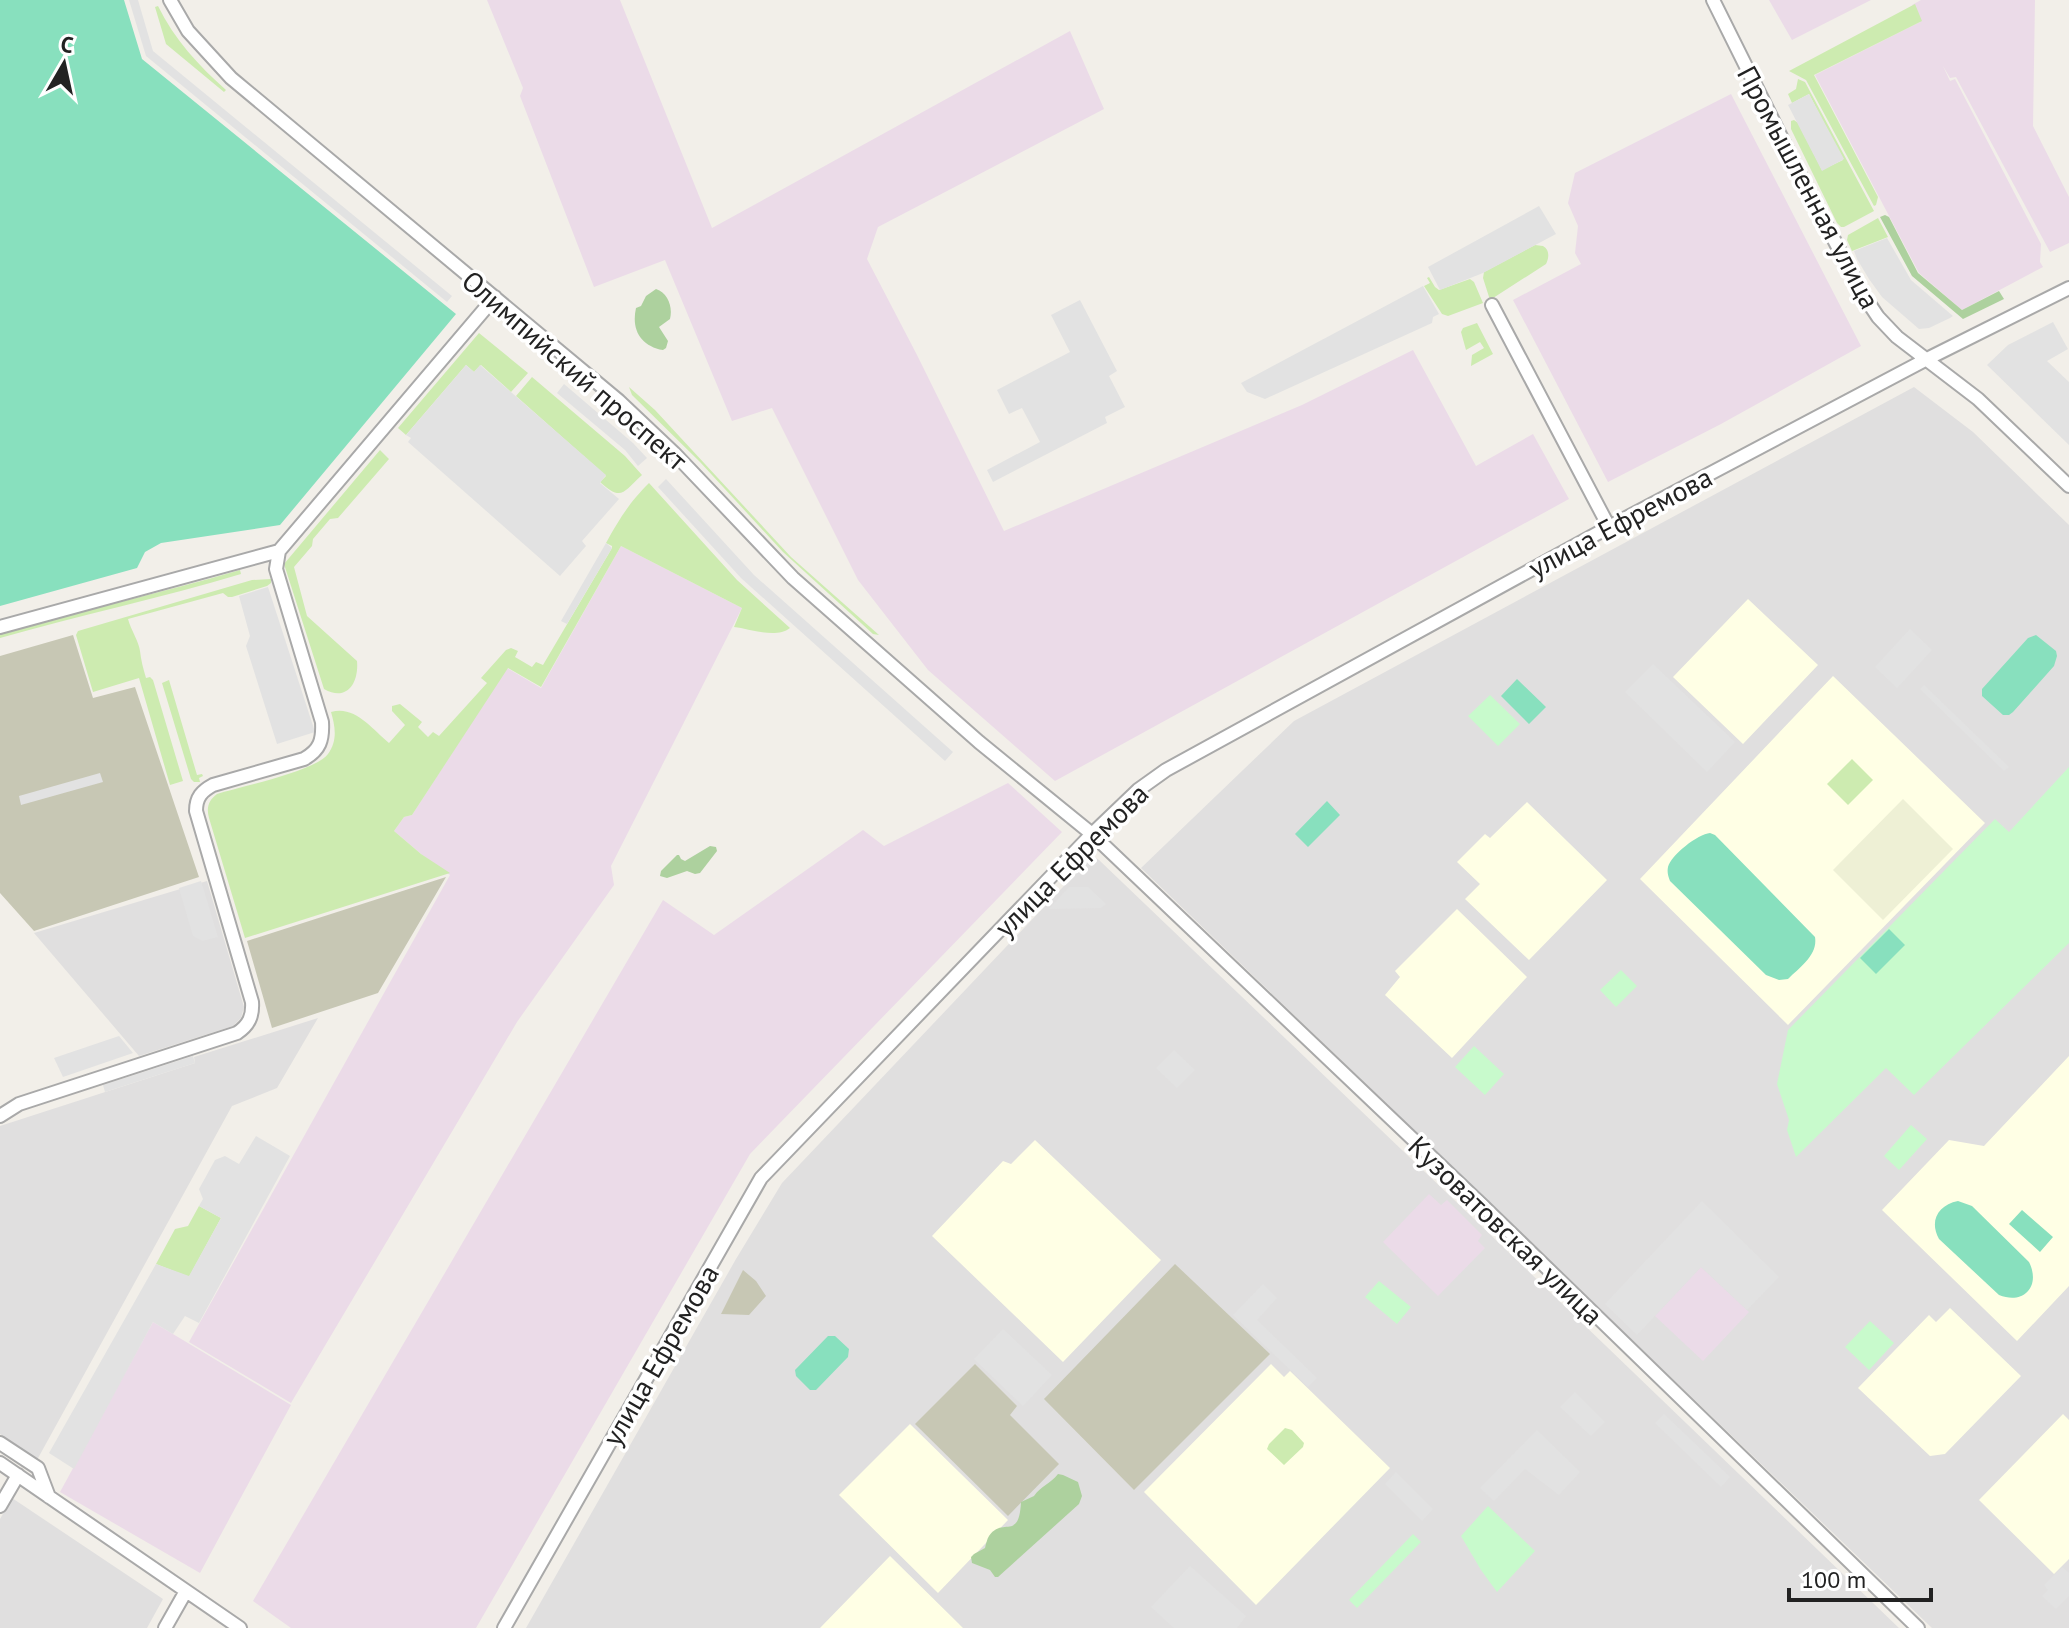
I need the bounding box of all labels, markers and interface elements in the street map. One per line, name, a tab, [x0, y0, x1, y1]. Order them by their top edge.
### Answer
north arrow	[24, 24, 104, 104]
text: С	[59, 29, 75, 59]
street label: Промышленная улица	[1729, 59, 1889, 315]
street label: Олимпийский проспект	[455, 262, 696, 479]
street label: улица Ефремова	[1522, 458, 1718, 586]
street label: улица Ефремова	[986, 775, 1156, 945]
street label: Кузоватовская улица	[1401, 1127, 1611, 1333]
street label: улица Ефремова	[593, 1258, 727, 1452]
scale bar	[1789, 1552, 1931, 1602]
text: 100 m	[1801, 1564, 1866, 1595]

